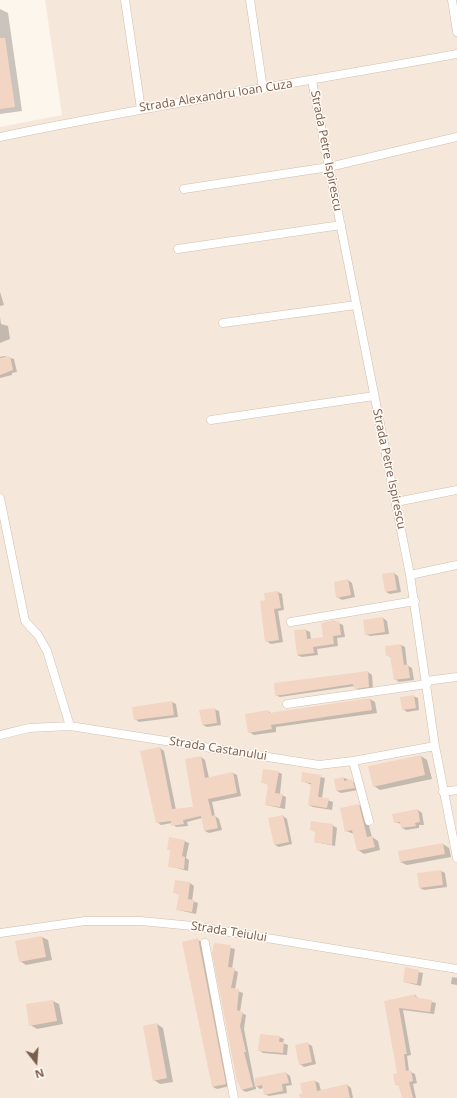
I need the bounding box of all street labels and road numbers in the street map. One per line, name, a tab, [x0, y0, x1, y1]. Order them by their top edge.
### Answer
street label: Strada Alexandru Ioan Cuza	[138, 77, 294, 115]
street label: Strada Petre Ispirescu	[307, 90, 345, 212]
street label: Strada Petre Ispirescu	[369, 408, 409, 530]
street label: Strada Castanului	[168, 734, 268, 764]
street label: Strada Teiului	[190, 919, 268, 945]

